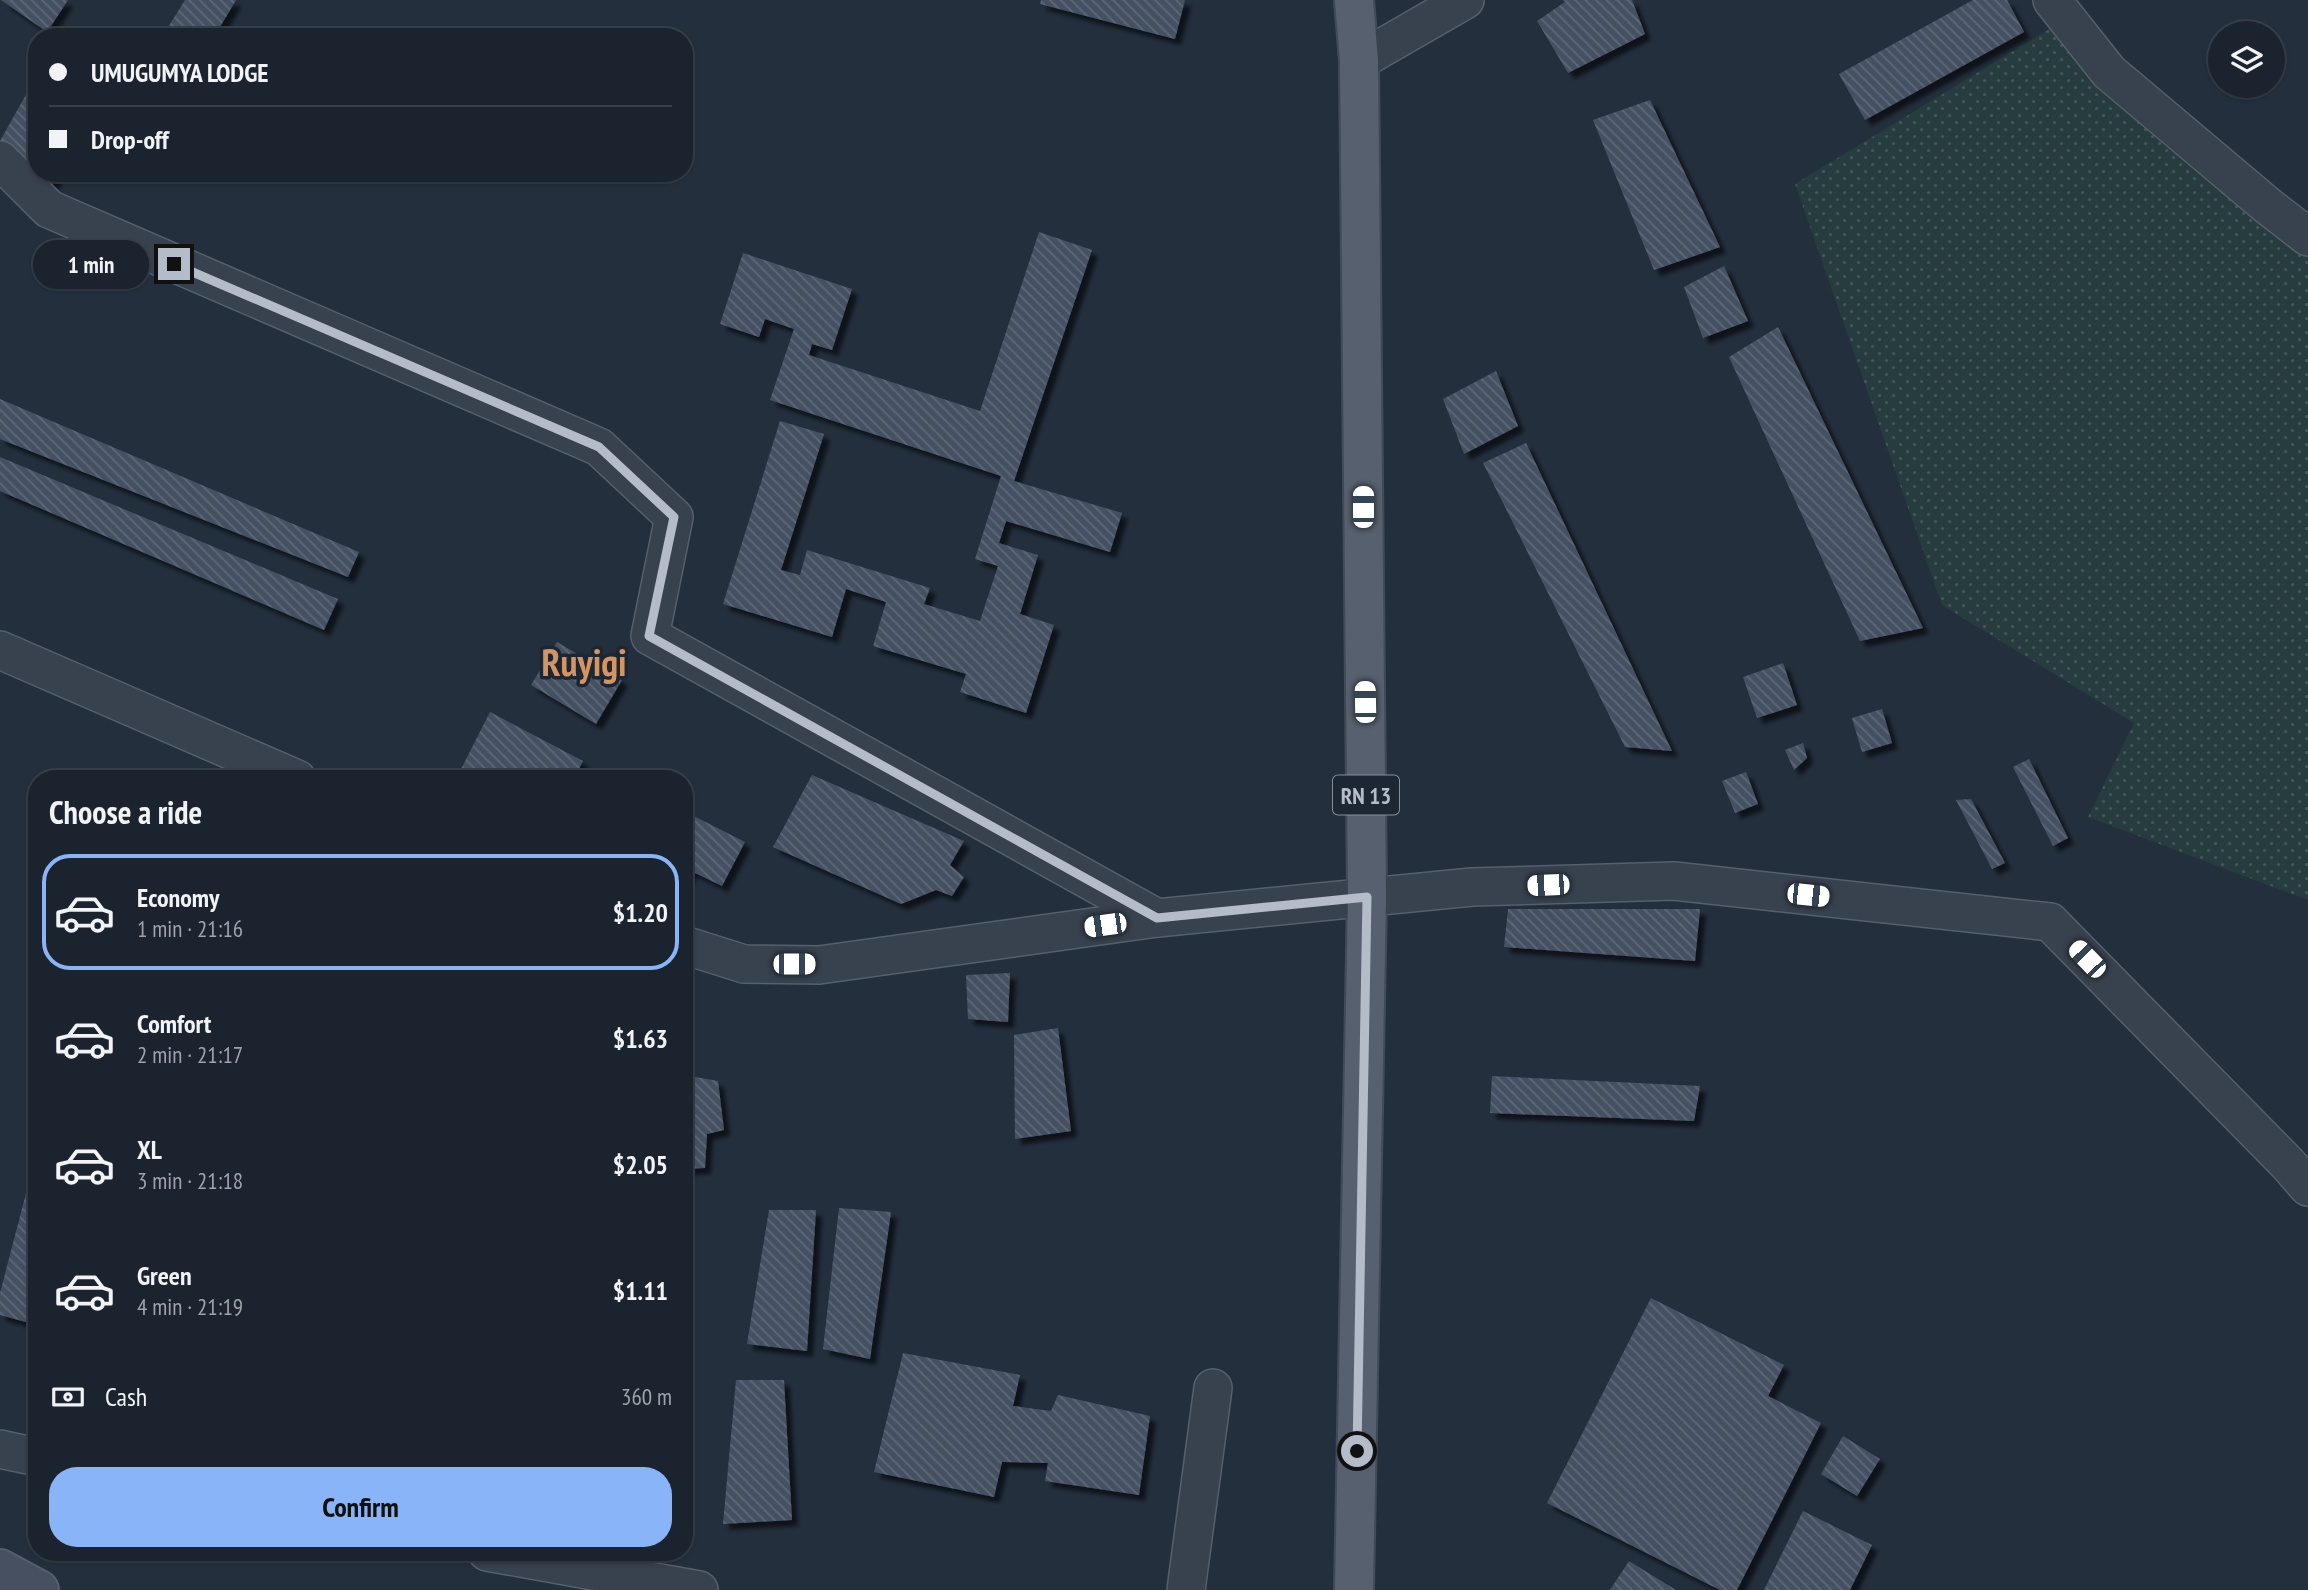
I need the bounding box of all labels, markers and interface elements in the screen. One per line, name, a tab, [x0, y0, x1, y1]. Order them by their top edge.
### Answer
map controls	[2208, 21, 2285, 98]
button: layers	[2208, 21, 2285, 98]
text: UMUGUMYA LODGE	[91, 56, 269, 89]
text: Drop-off	[91, 123, 169, 156]
callout: 1 min	[34, 240, 150, 288]
route end	[158, 248, 190, 280]
text: 1 min	[68, 250, 114, 279]
car	[1353, 486, 1374, 528]
district label: Ruyigi	[541, 637, 627, 686]
car	[1355, 681, 1376, 723]
road number: RN 13	[1333, 776, 1399, 814]
text: Choose a ride	[49, 791, 202, 833]
car	[1527, 874, 1570, 896]
icon: car	[53, 881, 116, 944]
text: Economy	[137, 881, 219, 914]
car	[1787, 882, 1830, 908]
text: $1.20	[613, 896, 668, 929]
car	[1083, 912, 1128, 938]
text: 1 min · 21:16	[137, 914, 243, 943]
car	[2065, 937, 2110, 981]
car	[774, 954, 816, 975]
icon: car	[53, 1007, 116, 1070]
text: Comfort	[137, 1007, 211, 1040]
text: $1.63	[613, 1022, 668, 1055]
text: 2 min · 21:17	[137, 1040, 243, 1069]
icon: car	[53, 1133, 116, 1196]
text: XL	[137, 1133, 162, 1166]
text: $2.05	[613, 1148, 668, 1181]
text: 3 min · 21:18	[137, 1166, 243, 1195]
icon: car	[53, 1259, 116, 1322]
text: Green	[137, 1259, 192, 1292]
text: $1.11	[613, 1274, 668, 1307]
text: 4 min · 21:19	[137, 1292, 243, 1321]
icon: cash	[49, 1378, 87, 1416]
text: Cash	[105, 1380, 147, 1413]
text: 360 m	[621, 1382, 672, 1411]
route start	[1341, 1435, 1373, 1467]
button: Confirm	[49, 1467, 672, 1547]

